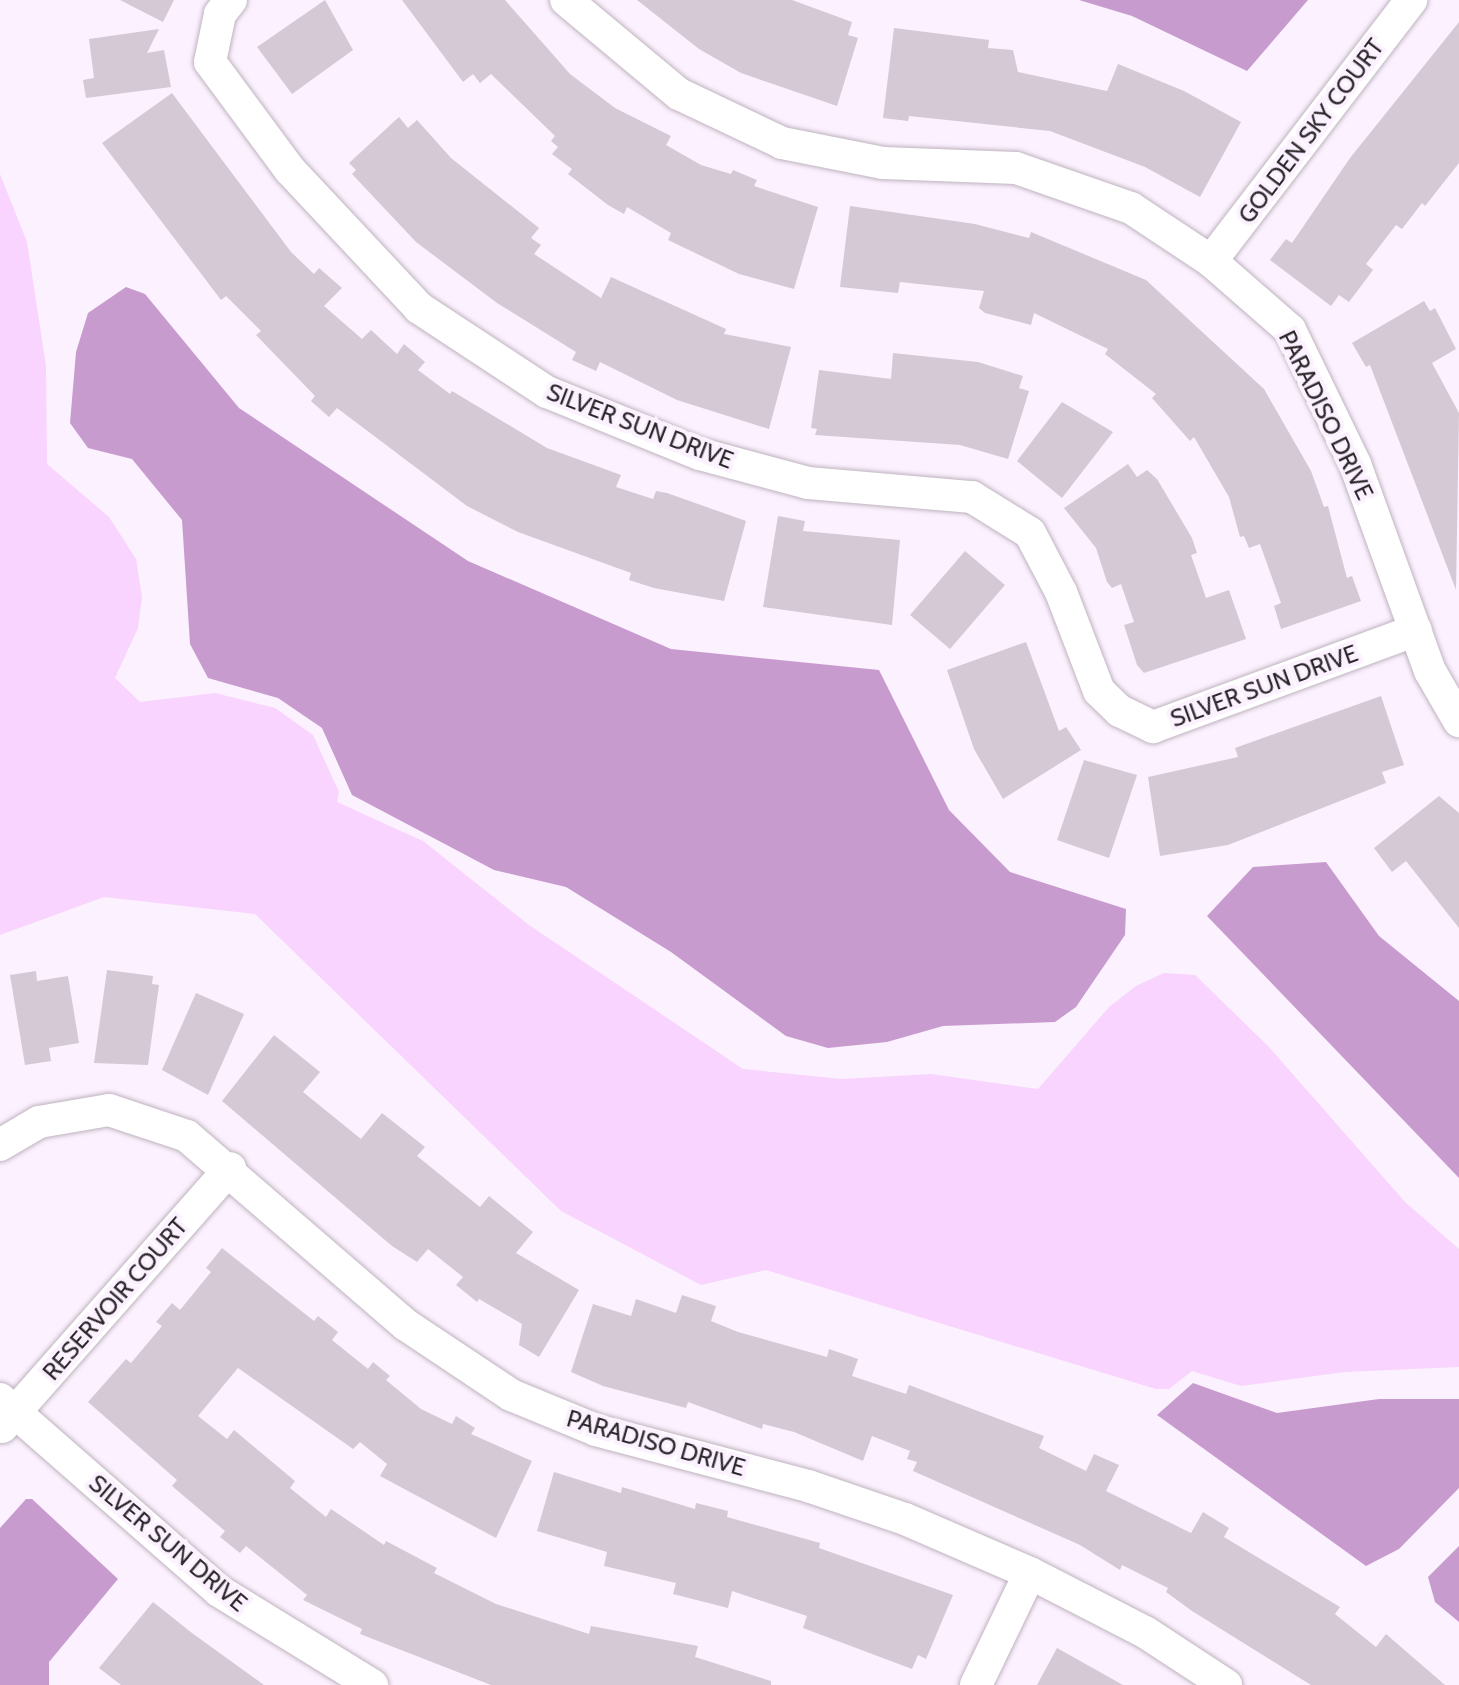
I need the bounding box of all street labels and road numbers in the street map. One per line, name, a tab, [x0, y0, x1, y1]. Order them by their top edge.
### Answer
street label: GOLDEN SKY COURT	[1232, 33, 1390, 229]
street label: PARADISO DRIVE	[1273, 326, 1379, 504]
street label: SILVER SUN DRIVE	[543, 377, 737, 475]
street label: SILVER SUN DRIVE	[1166, 639, 1362, 733]
street label: RESERVOIR COURT	[37, 1212, 193, 1386]
street label: PARADISO DRIVE	[563, 1404, 749, 1482]
street label: SILVER SUN DRIVE	[83, 1469, 253, 1617]

